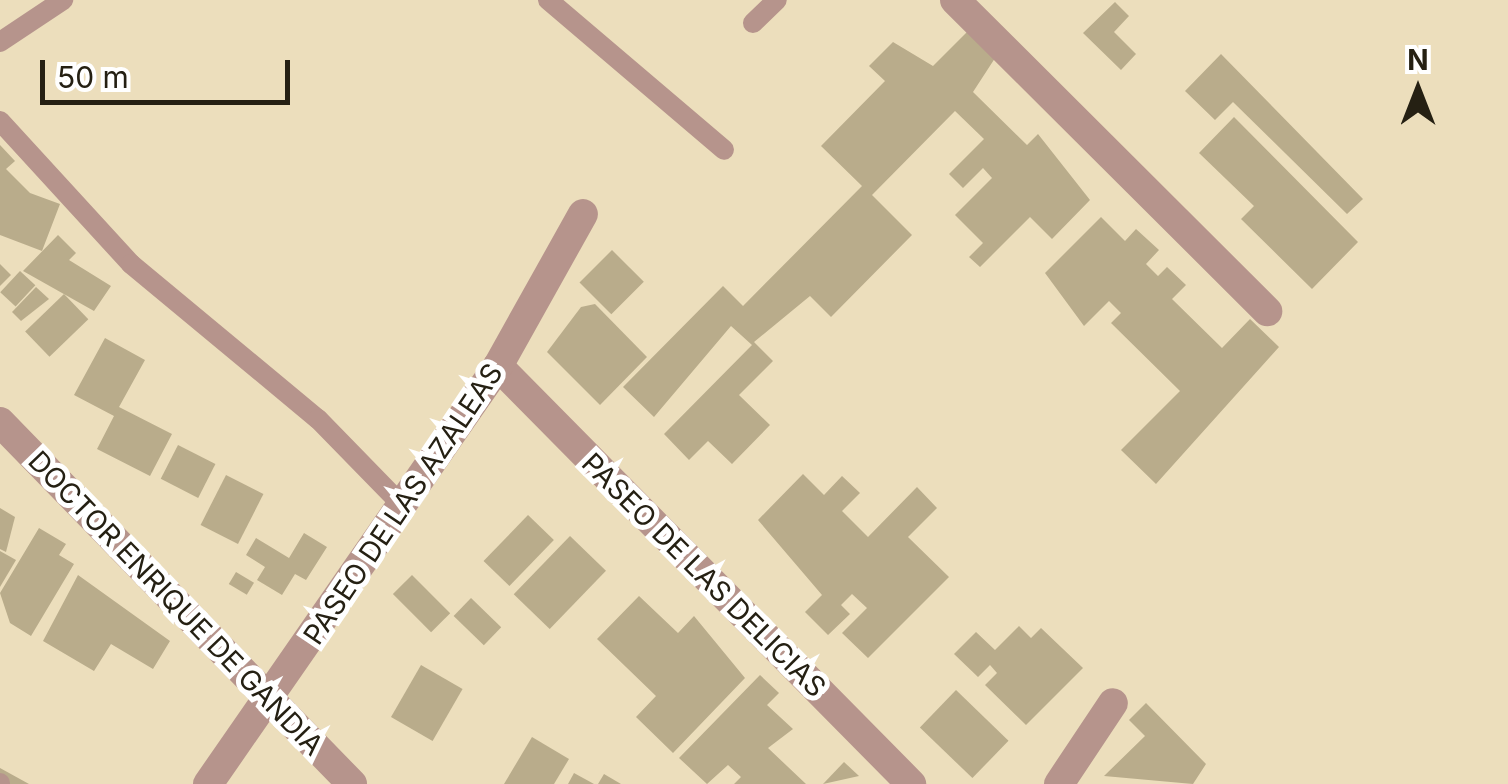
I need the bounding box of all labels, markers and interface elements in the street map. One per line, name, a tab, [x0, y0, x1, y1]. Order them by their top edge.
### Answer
scale bar	[45, 40, 295, 102]
north arrow	[1368, 40, 1468, 140]
text: N	[1407, 43, 1429, 77]
text: 50 m	[57, 59, 129, 95]
street label: PASEO DE LAS AZALEAS	[296, 357, 510, 651]
street label: DOCTOR ENRIQUE DE GANDIA	[22, 444, 330, 762]
street label: PASEO DE LAS DELICIAS	[575, 446, 833, 704]

